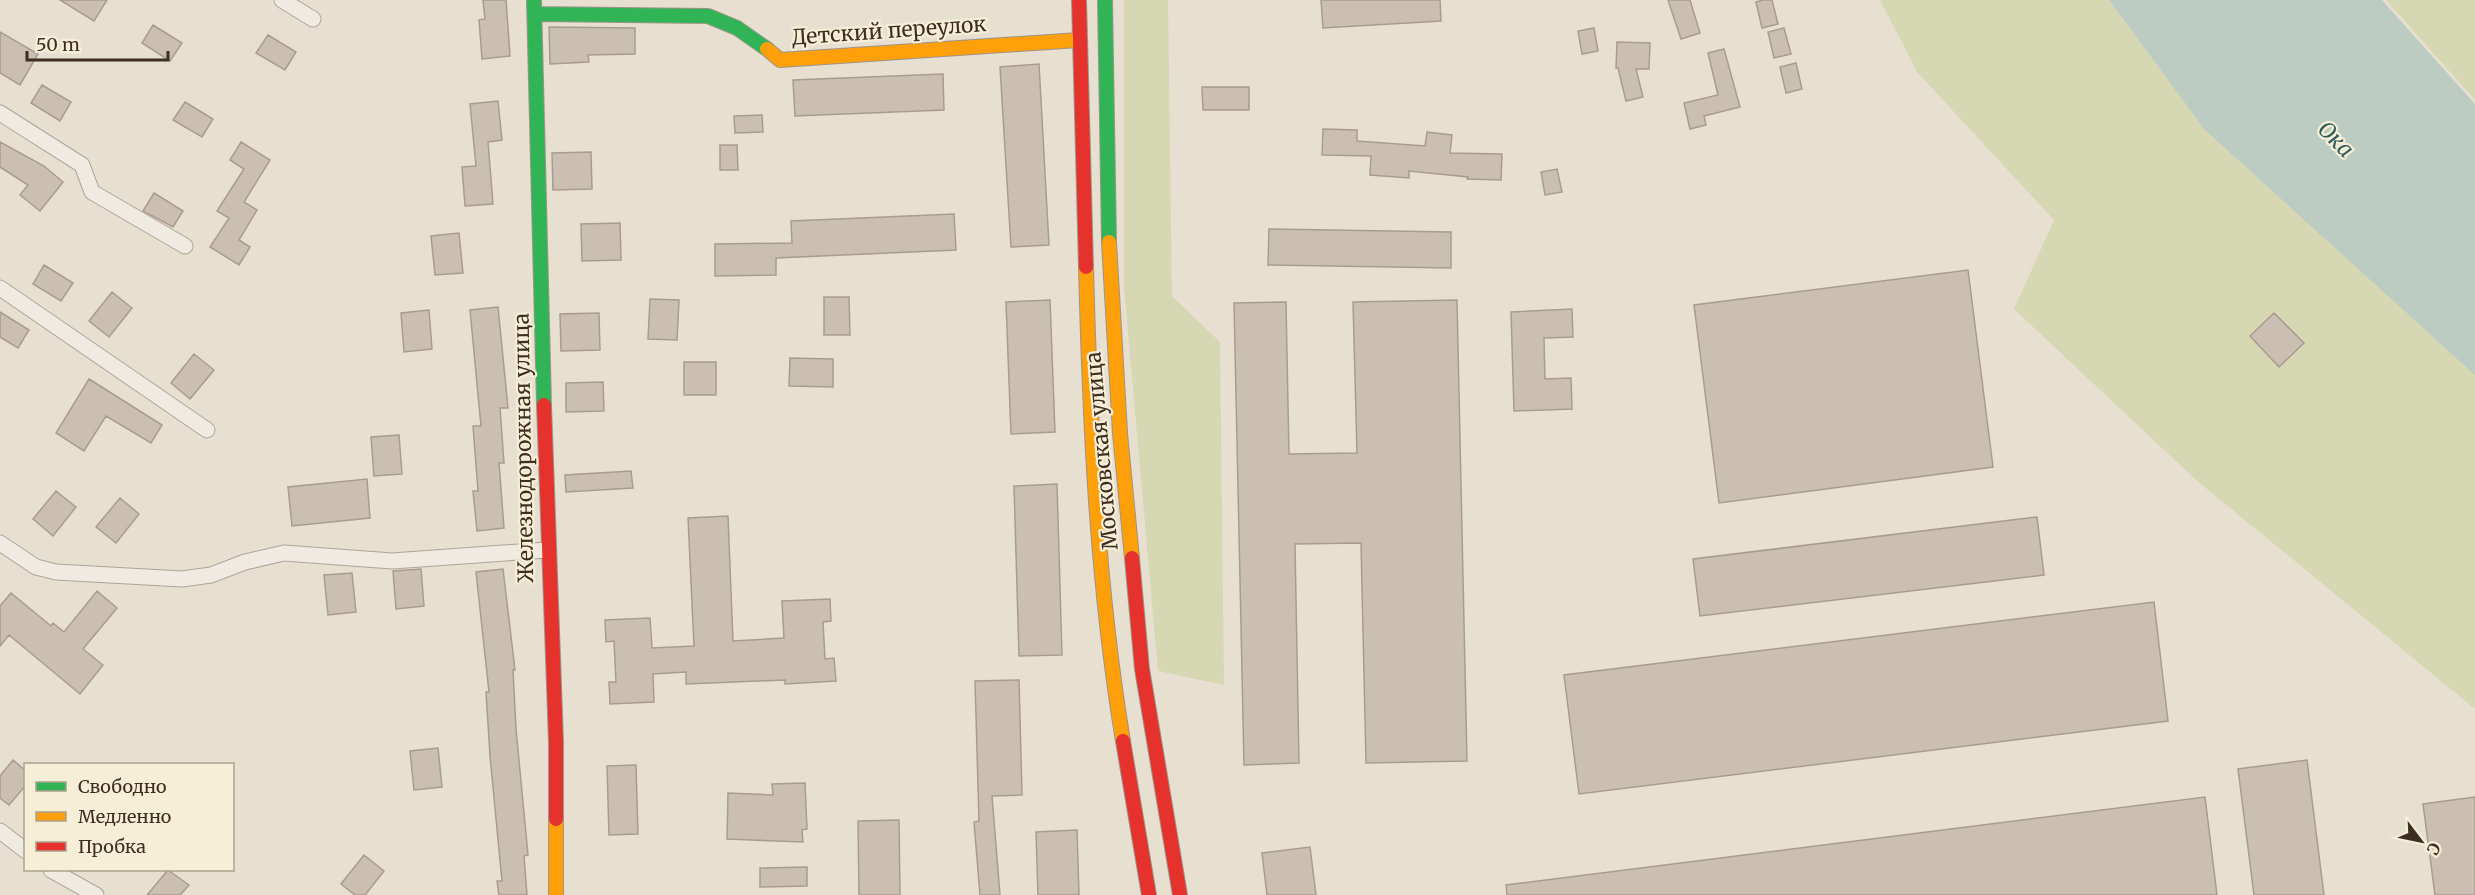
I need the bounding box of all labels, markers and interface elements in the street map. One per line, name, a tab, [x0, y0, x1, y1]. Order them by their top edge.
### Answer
street label: Детский переулок	[791, 10, 987, 51]
scale bar	[27, 24, 168, 62]
text: 50 m	[36, 33, 80, 56]
water label: Ока	[2312, 115, 2360, 163]
street label: Железнодорожная улица	[508, 313, 539, 583]
street label: Московская улица	[1079, 351, 1124, 551]
legend	[24, 763, 234, 871]
text: Свободно	[78, 775, 166, 798]
text: Медленно	[78, 805, 171, 828]
north arrow	[2391, 811, 2451, 871]
text: Пробка	[78, 835, 146, 858]
text: С	[2422, 839, 2445, 859]

